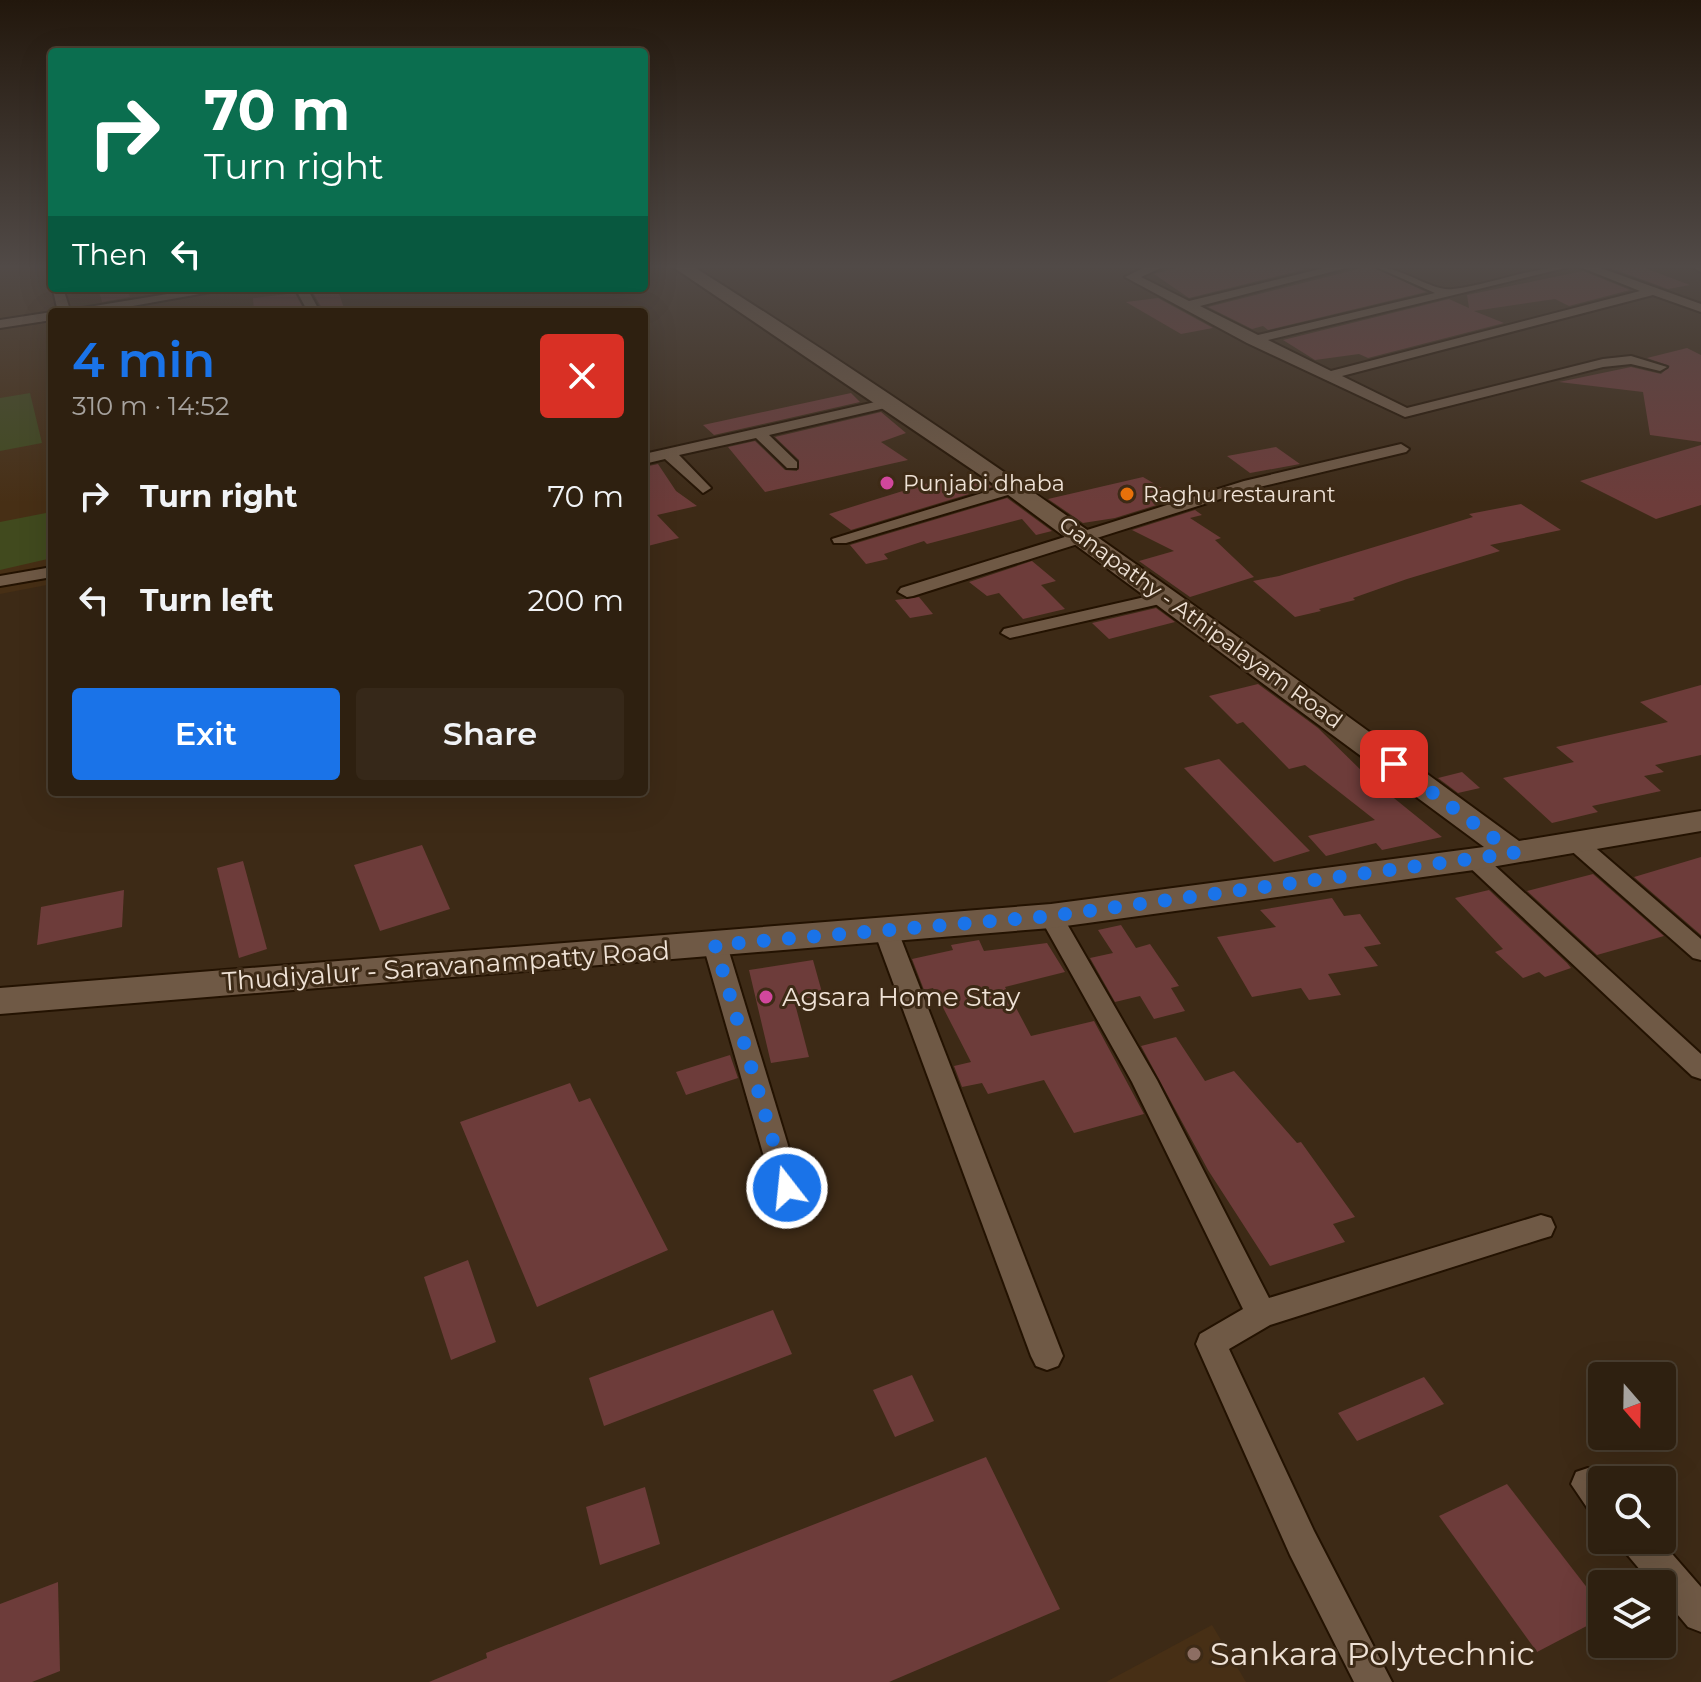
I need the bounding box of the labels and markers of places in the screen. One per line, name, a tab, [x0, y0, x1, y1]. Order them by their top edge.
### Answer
place label: Punjabi dhaba	[903, 470, 1065, 497]
marker: Punjabi dhaba	[878, 474, 896, 492]
place label: Raghu restaurant	[1143, 481, 1336, 508]
marker: Raghu restaurant	[1118, 485, 1136, 503]
pin	[1360, 730, 1428, 798]
place label: Agsara Home Stay	[782, 981, 1021, 1013]
marker: Agsara Home Stay	[757, 988, 775, 1006]
place label: Sankara Polytechnic	[1210, 1634, 1535, 1673]
marker: Sankara Polytechnic	[1185, 1645, 1203, 1663]

